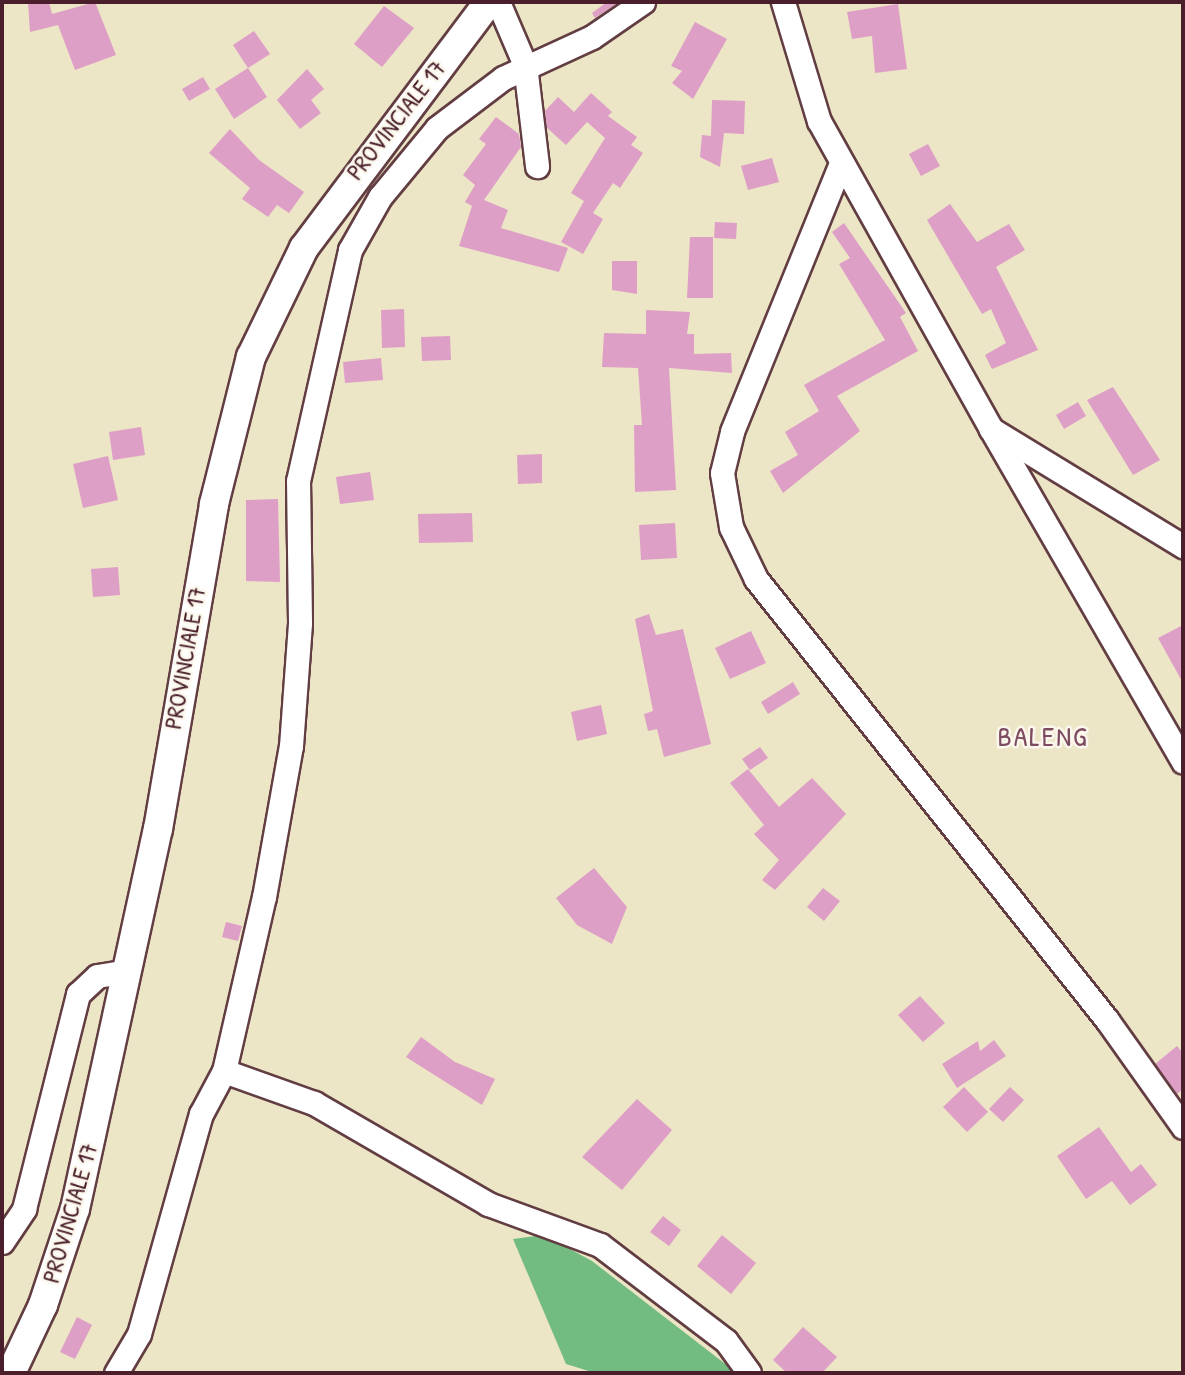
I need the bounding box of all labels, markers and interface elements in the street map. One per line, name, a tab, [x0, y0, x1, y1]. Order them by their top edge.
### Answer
street label: PROVINCIALE 17	[340, 54, 452, 186]
street label: PROVINCIALE 17	[158, 585, 212, 731]
district label: BALENG	[998, 719, 1088, 753]
street label: PROVINCIALE 17	[36, 1140, 104, 1286]

